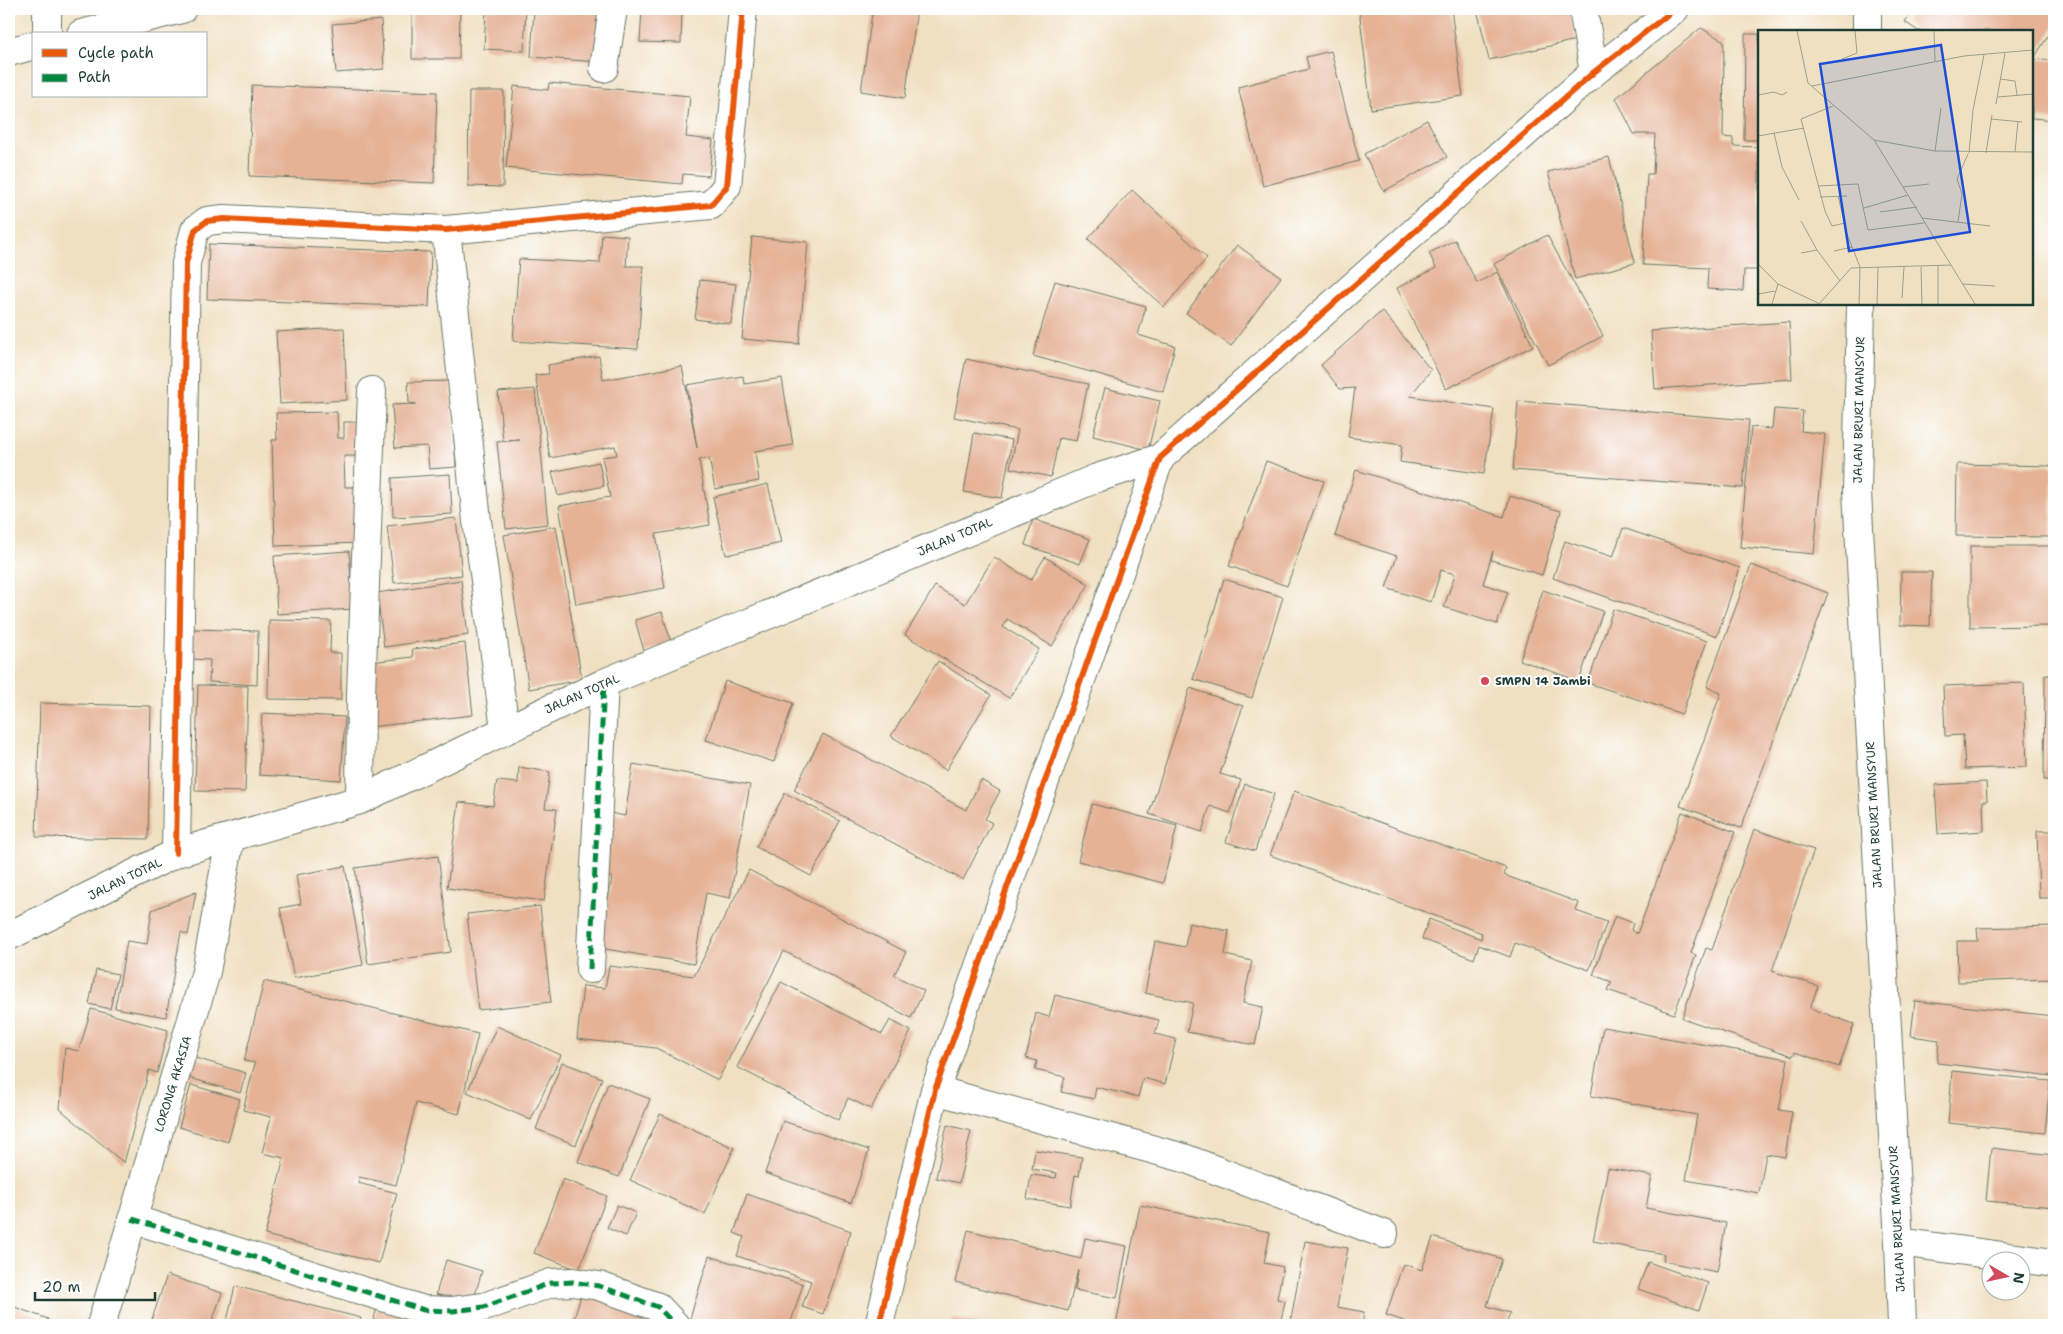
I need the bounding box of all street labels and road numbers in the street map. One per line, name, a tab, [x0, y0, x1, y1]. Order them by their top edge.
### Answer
street label: JALAN BRURI MANSYUR	[1850, 337, 1868, 483]
street label: JALAN TOTAL	[915, 514, 995, 560]
street label: JALAN TOTAL	[542, 670, 622, 718]
street label: JALAN BRURI MANSYUR	[1862, 741, 1886, 889]
street label: JALAN TOTAL	[85, 854, 165, 904]
street label: LORONG AKASIA	[151, 1034, 195, 1134]
street label: JALAN BRURI MANSYUR	[1885, 1145, 1909, 1293]

